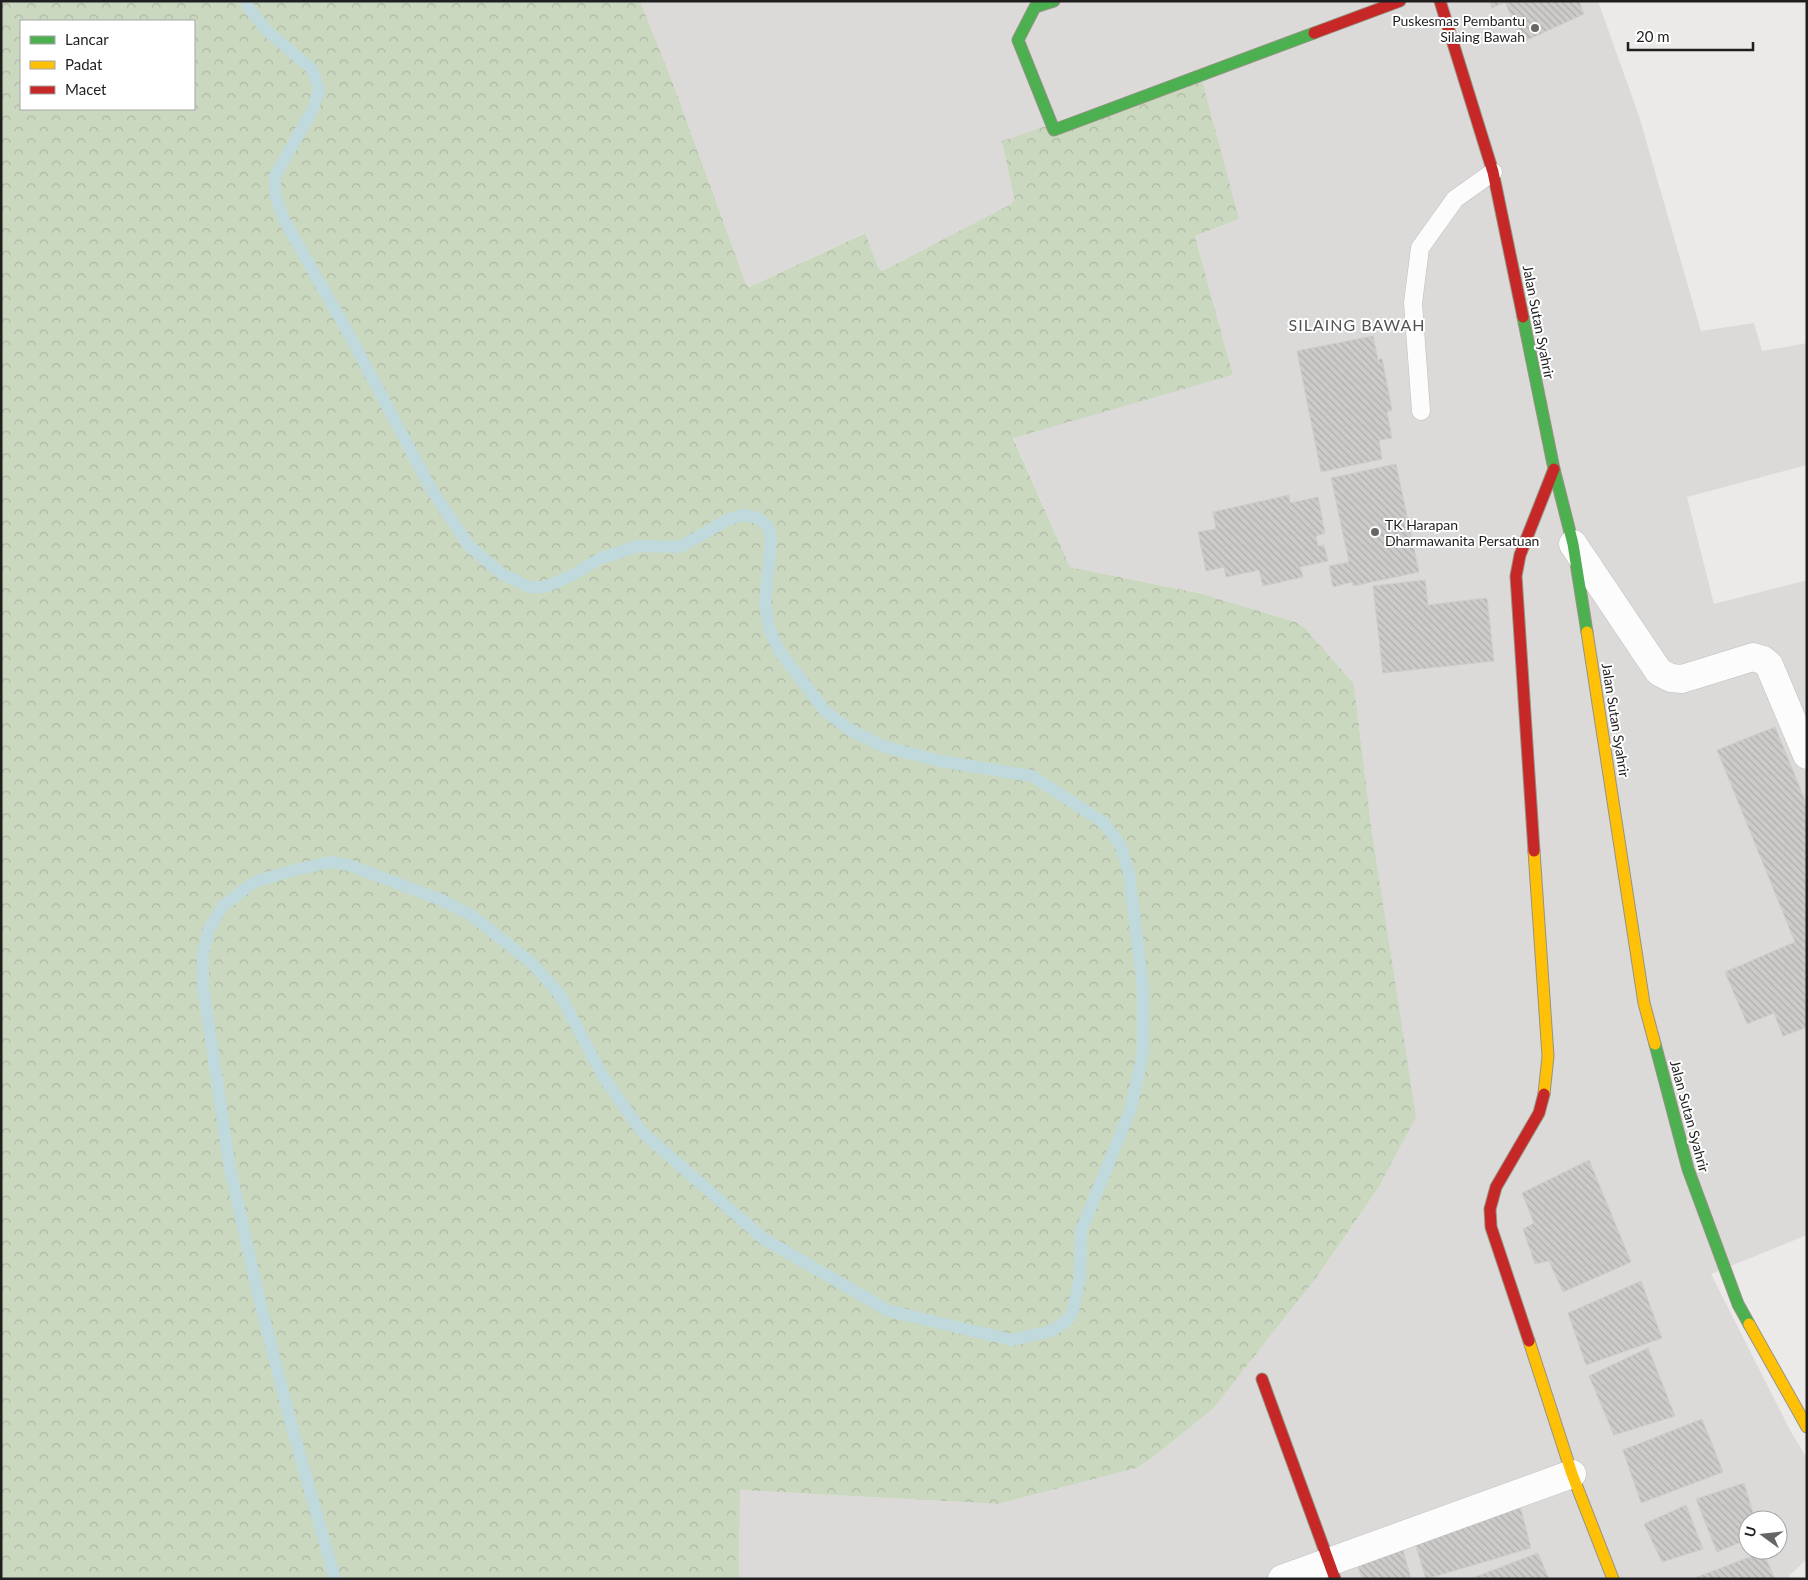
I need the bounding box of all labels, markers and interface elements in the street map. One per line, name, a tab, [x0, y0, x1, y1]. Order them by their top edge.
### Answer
place label: Puskesmas Pembantu Silaing Bawah	[1392, 12, 1525, 45]
legend	[20, 20, 195, 110]
scale bar	[1628, 20, 1753, 52]
marker: Puskesmas Pembantu Silaing Bawah	[1529, 22, 1541, 34]
text: 20 m	[1636, 27, 1670, 45]
text: Lancar	[65, 30, 109, 48]
text: Padat	[65, 55, 103, 73]
text: Macet	[65, 80, 107, 98]
street label: Jalan Sutan Syahrir	[1520, 264, 1558, 380]
district label: SILAING BAWAH	[1289, 315, 1425, 334]
place label: TK Harapan Dharmawanita Persatuan	[1385, 516, 1539, 549]
marker: TK Harapan Dharmawanita Persatuan	[1369, 526, 1381, 538]
street label: Jalan Sutan Syahrir	[1599, 662, 1633, 778]
street label: Jalan Sutan Syahrir	[1667, 1058, 1713, 1174]
north arrow	[1738, 1510, 1788, 1560]
text: U	[1740, 1524, 1760, 1539]

